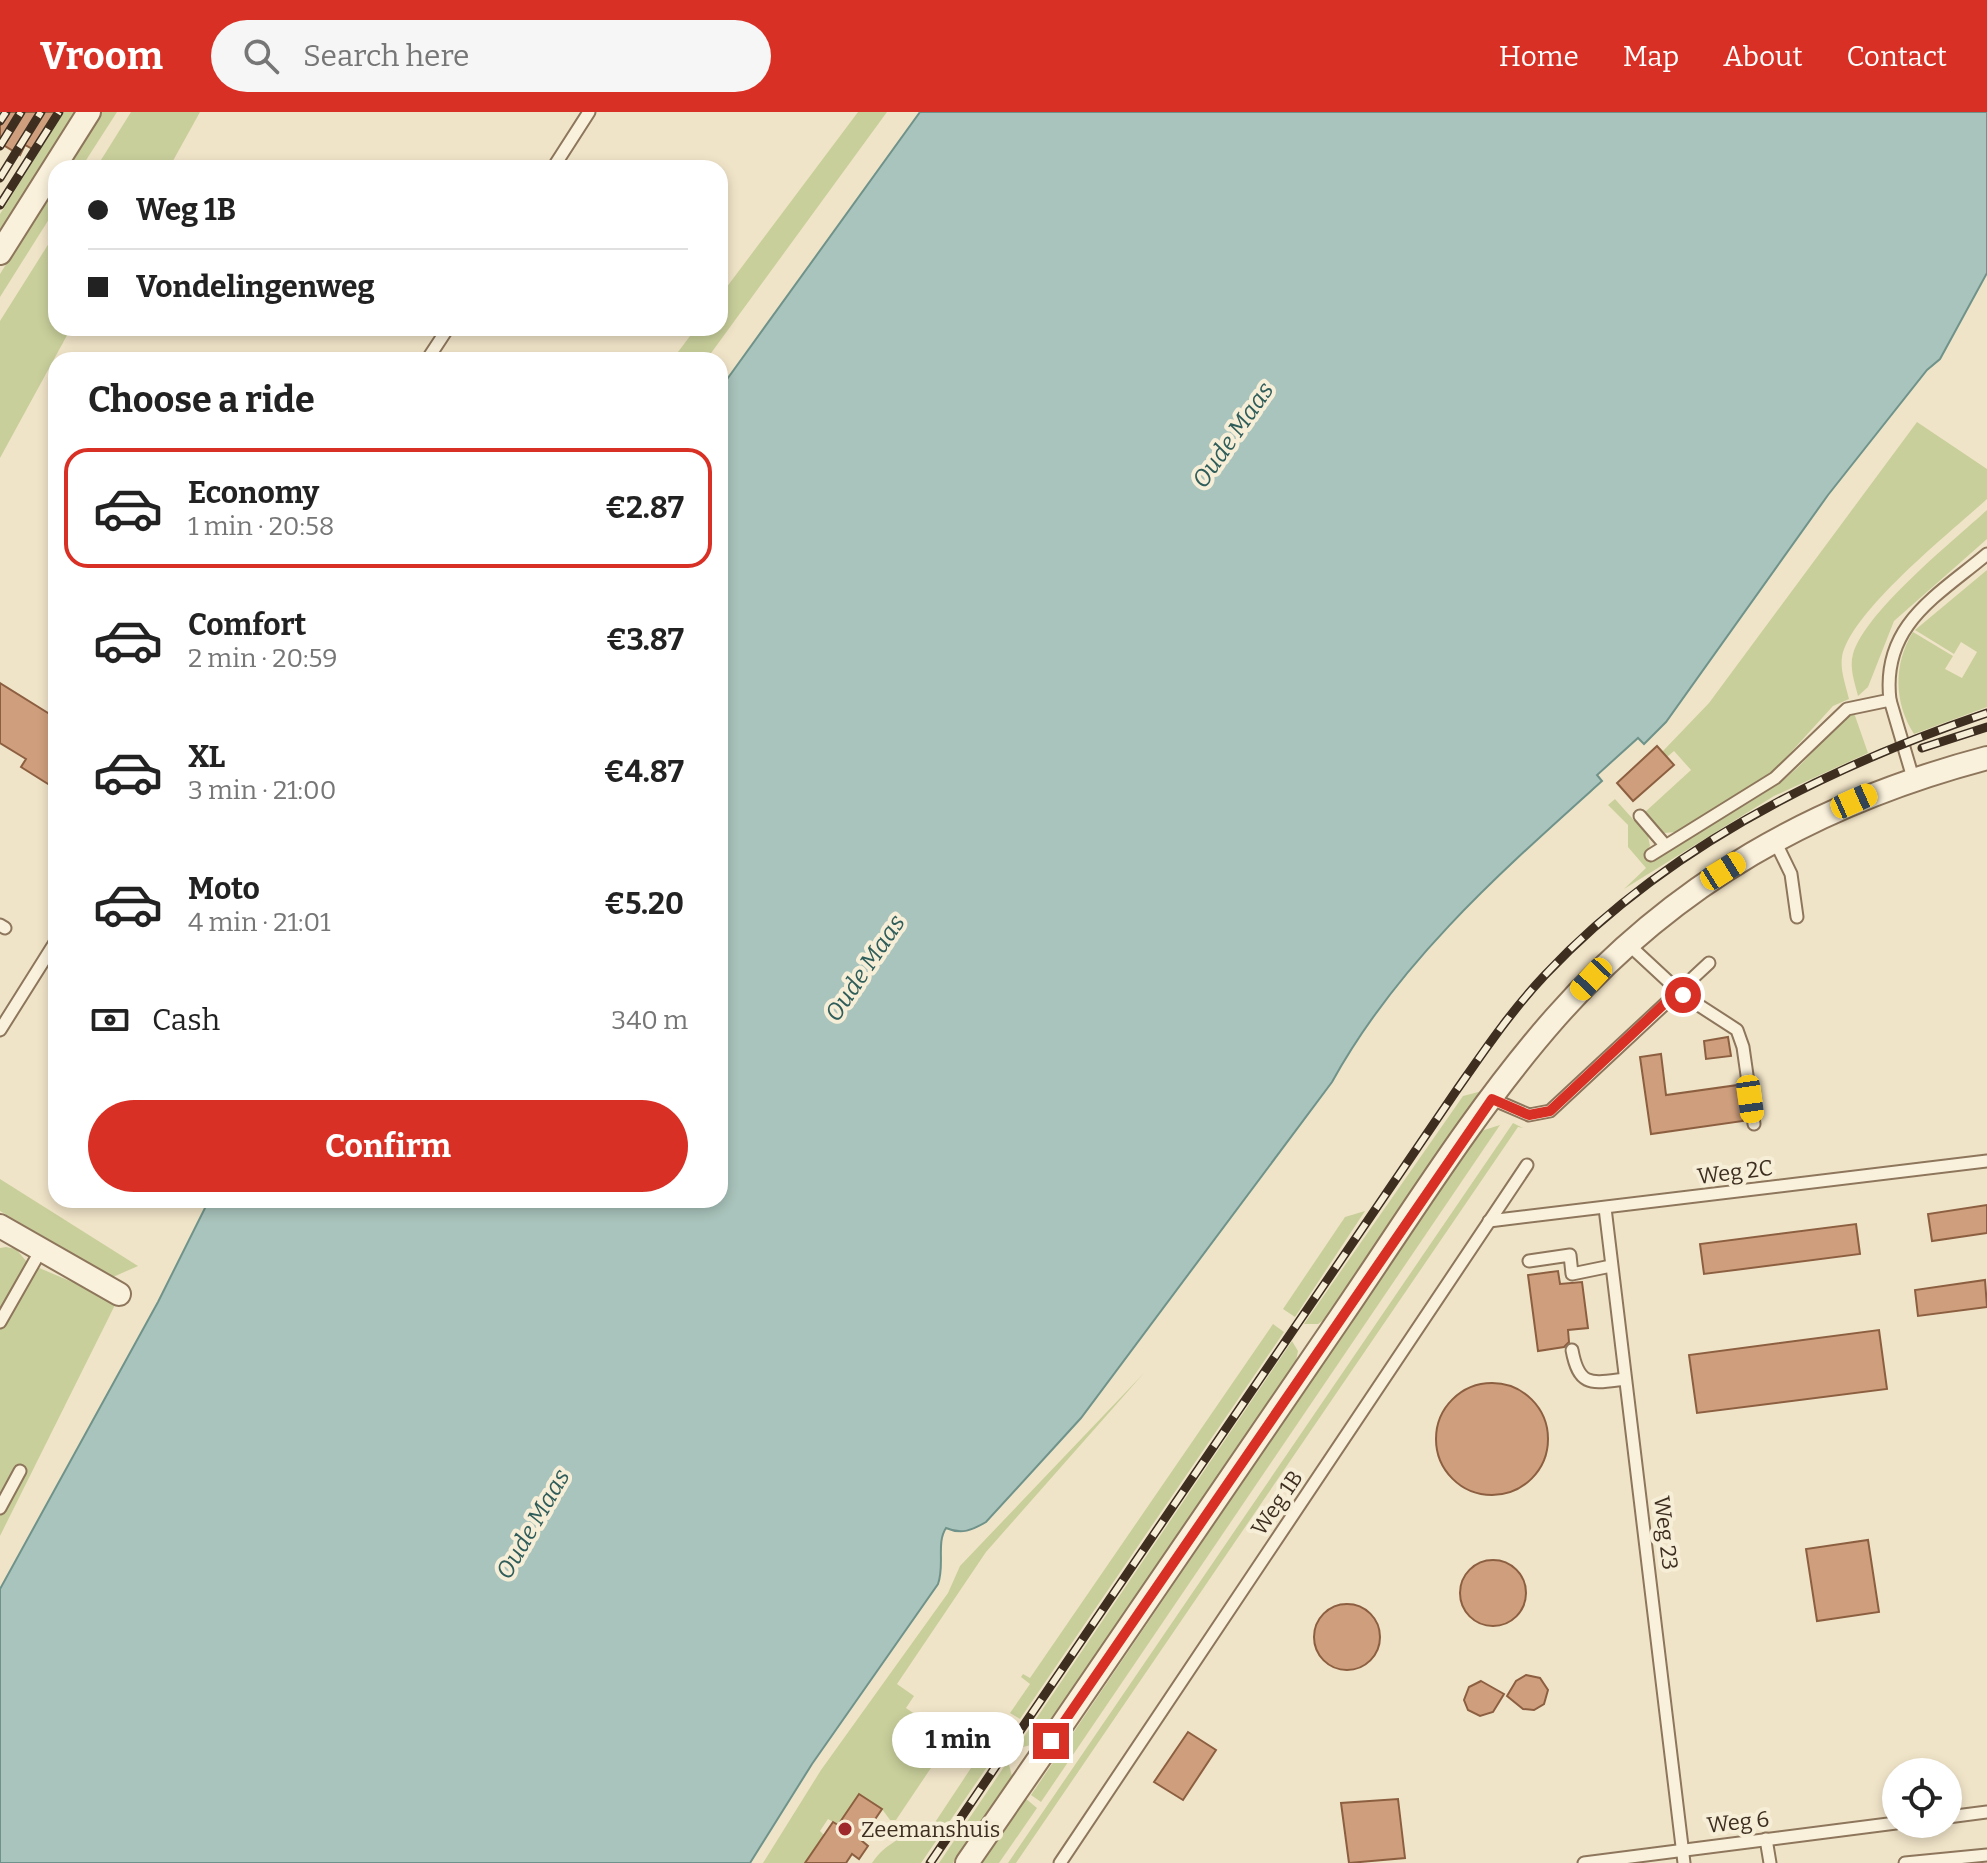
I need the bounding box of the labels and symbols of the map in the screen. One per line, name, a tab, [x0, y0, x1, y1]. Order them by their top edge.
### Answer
water label: Oude Maas	[1186, 377, 1280, 493]
car	[1827, 780, 1881, 822]
car	[1696, 848, 1750, 894]
water label: Oude Maas	[819, 909, 911, 1027]
car	[1566, 953, 1616, 1005]
route start	[1665, 977, 1701, 1013]
car	[1735, 1074, 1765, 1124]
street label: Weg 2C	[1696, 1154, 1774, 1190]
water label: Oude Maas	[490, 1464, 576, 1584]
street label: Weg 1B	[1245, 1465, 1309, 1541]
street label: Weg 23	[1648, 1495, 1684, 1571]
callout: 1 min	[891, 1713, 1023, 1769]
route end	[1033, 1723, 1069, 1759]
street label: Weg 6	[1705, 1805, 1771, 1839]
place label: Zeemanshuis	[861, 1816, 1000, 1843]
marker: Zeemanshuis	[836, 1820, 854, 1838]

